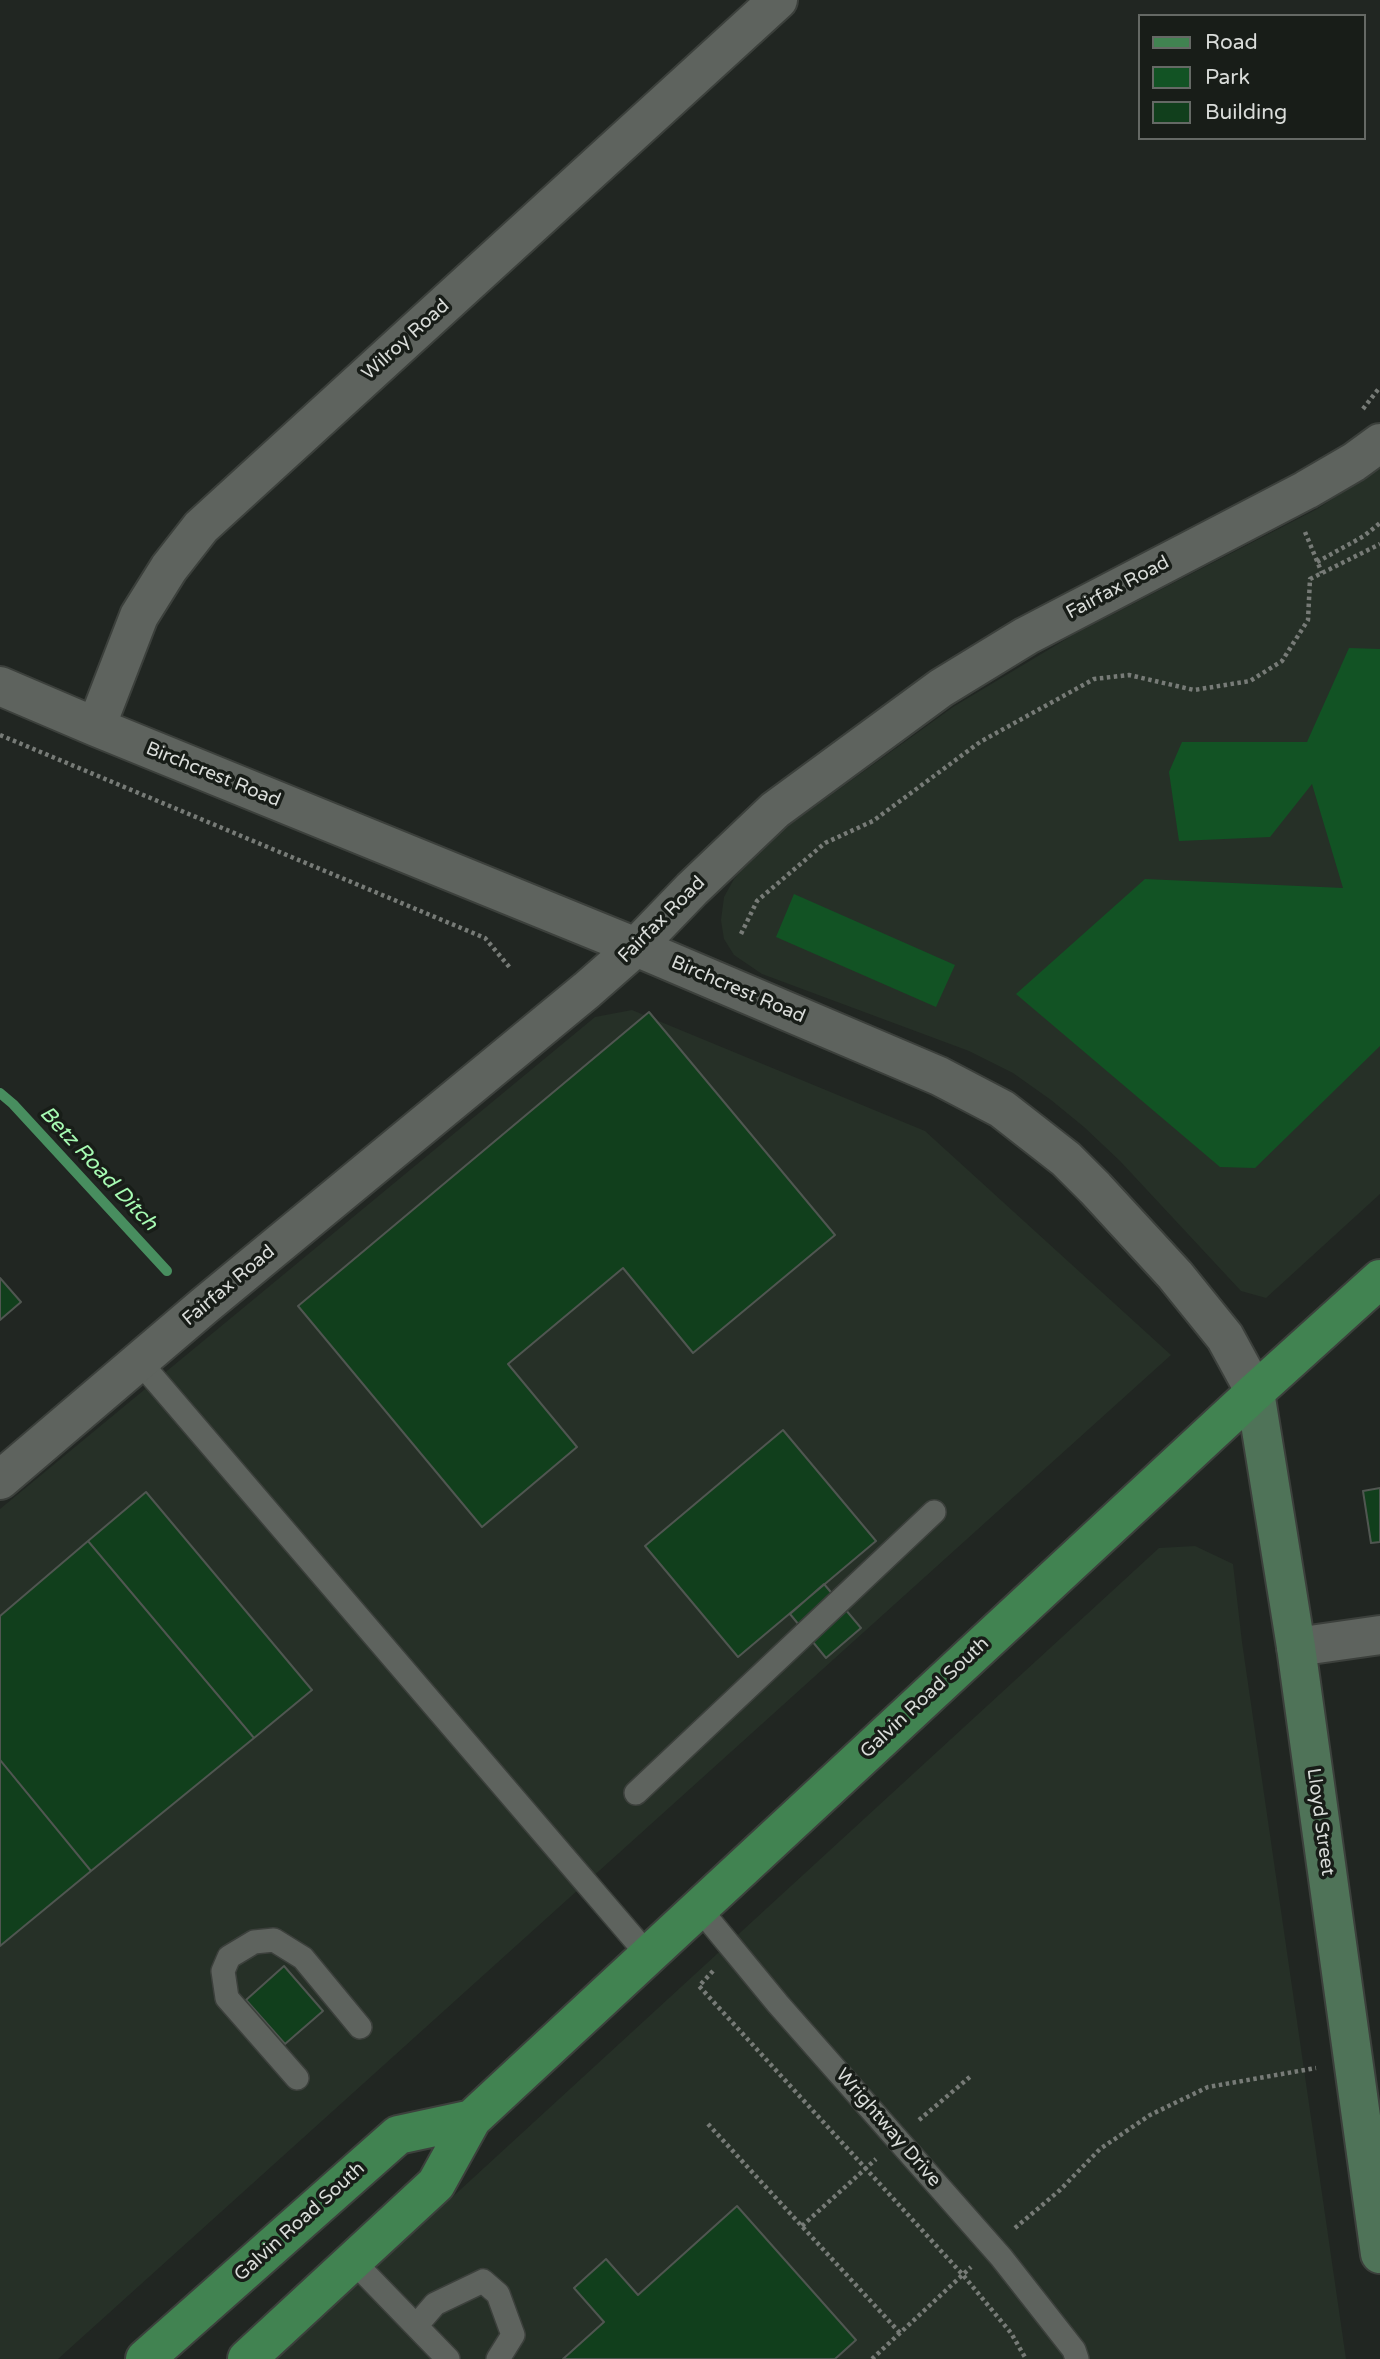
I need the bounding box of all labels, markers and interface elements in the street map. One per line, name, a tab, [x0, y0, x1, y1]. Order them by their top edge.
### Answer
legend	[1138, 14, 1366, 140]
text: Road	[1205, 30, 1258, 55]
text: Park	[1205, 65, 1250, 90]
text: Building	[1205, 100, 1287, 125]
street label: Wilroy Road	[358, 295, 454, 385]
street label: Fairfax Road	[1063, 551, 1173, 625]
street label: Birchcrest Road	[142, 738, 284, 812]
street label: Fairfax Road	[614, 872, 710, 968]
street label: Birchcrest Road	[668, 952, 808, 1028]
water label: Betz Road Ditch	[34, 1101, 162, 1237]
street label: Fairfax Road	[178, 1241, 280, 1331]
street label: Galvin Road South	[856, 1633, 994, 1763]
street label: Lloyd Street	[1301, 1767, 1339, 1877]
street label: Wrightway Drive	[830, 2064, 946, 2192]
street label: Galvin Road South	[230, 2158, 370, 2286]

